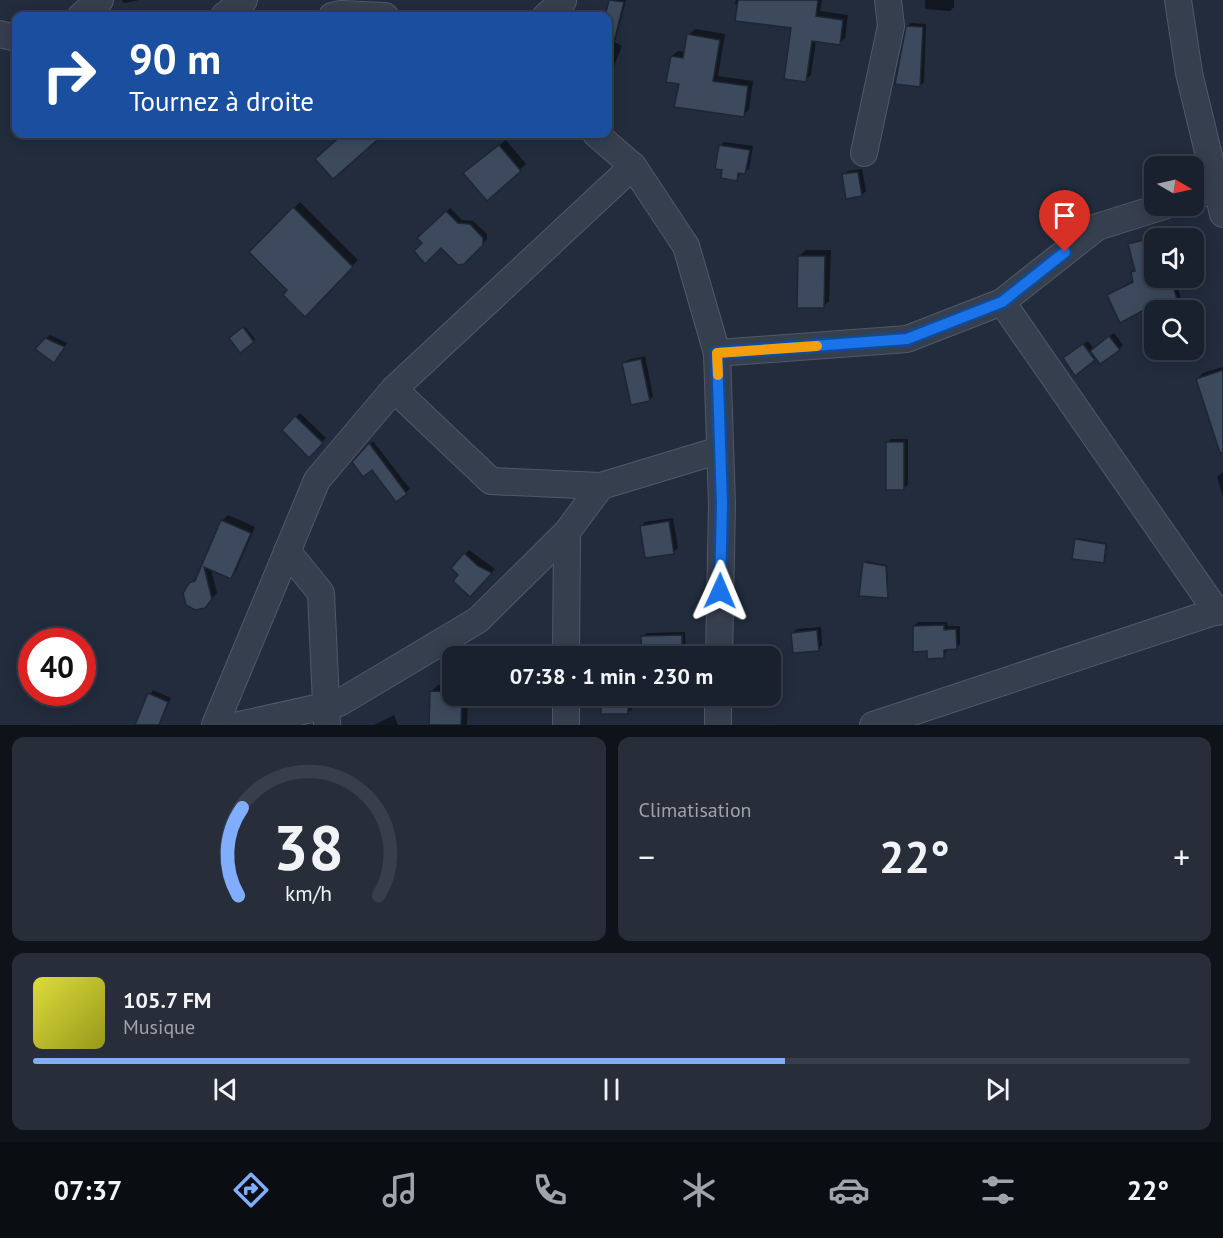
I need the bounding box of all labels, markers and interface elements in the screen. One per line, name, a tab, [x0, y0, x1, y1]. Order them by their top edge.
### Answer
text: 90 m	[129, 31, 221, 86]
icon: right	[30, 36, 108, 114]
text: Tournez à droite	[129, 84, 314, 118]
north arrow	[1144, 156, 1204, 216]
map controls	[1144, 156, 1204, 360]
pin	[1039, 190, 1090, 252]
icon: arrive	[1048, 199, 1081, 232]
button: sound	[1144, 228, 1204, 288]
button: search	[1144, 300, 1204, 360]
position arrow	[688, 559, 752, 623]
speed limit sign: 40	[18, 628, 96, 706]
text: 07:38 · 1 min · 230 m	[510, 662, 713, 690]
text: Climatisation	[639, 797, 752, 823]
text: 38	[273, 806, 344, 887]
text: 22°	[879, 827, 950, 885]
text: −	[639, 835, 655, 878]
text: +	[1173, 835, 1190, 878]
text: km/h	[285, 879, 332, 907]
text: 105.7 FM	[123, 986, 211, 1014]
text: Musique	[123, 1014, 195, 1040]
icon: previous	[209, 1073, 242, 1106]
icon: pause	[595, 1073, 628, 1106]
icon: next	[981, 1073, 1014, 1106]
icon: directions	[230, 1169, 272, 1211]
icon: music	[379, 1169, 421, 1211]
icon: phone	[529, 1169, 571, 1211]
icon: climate	[678, 1169, 720, 1211]
icon: car	[828, 1169, 870, 1211]
icon: filters	[977, 1169, 1019, 1211]
text: 07:37	[54, 1173, 122, 1207]
text: 22°	[1127, 1173, 1169, 1207]

